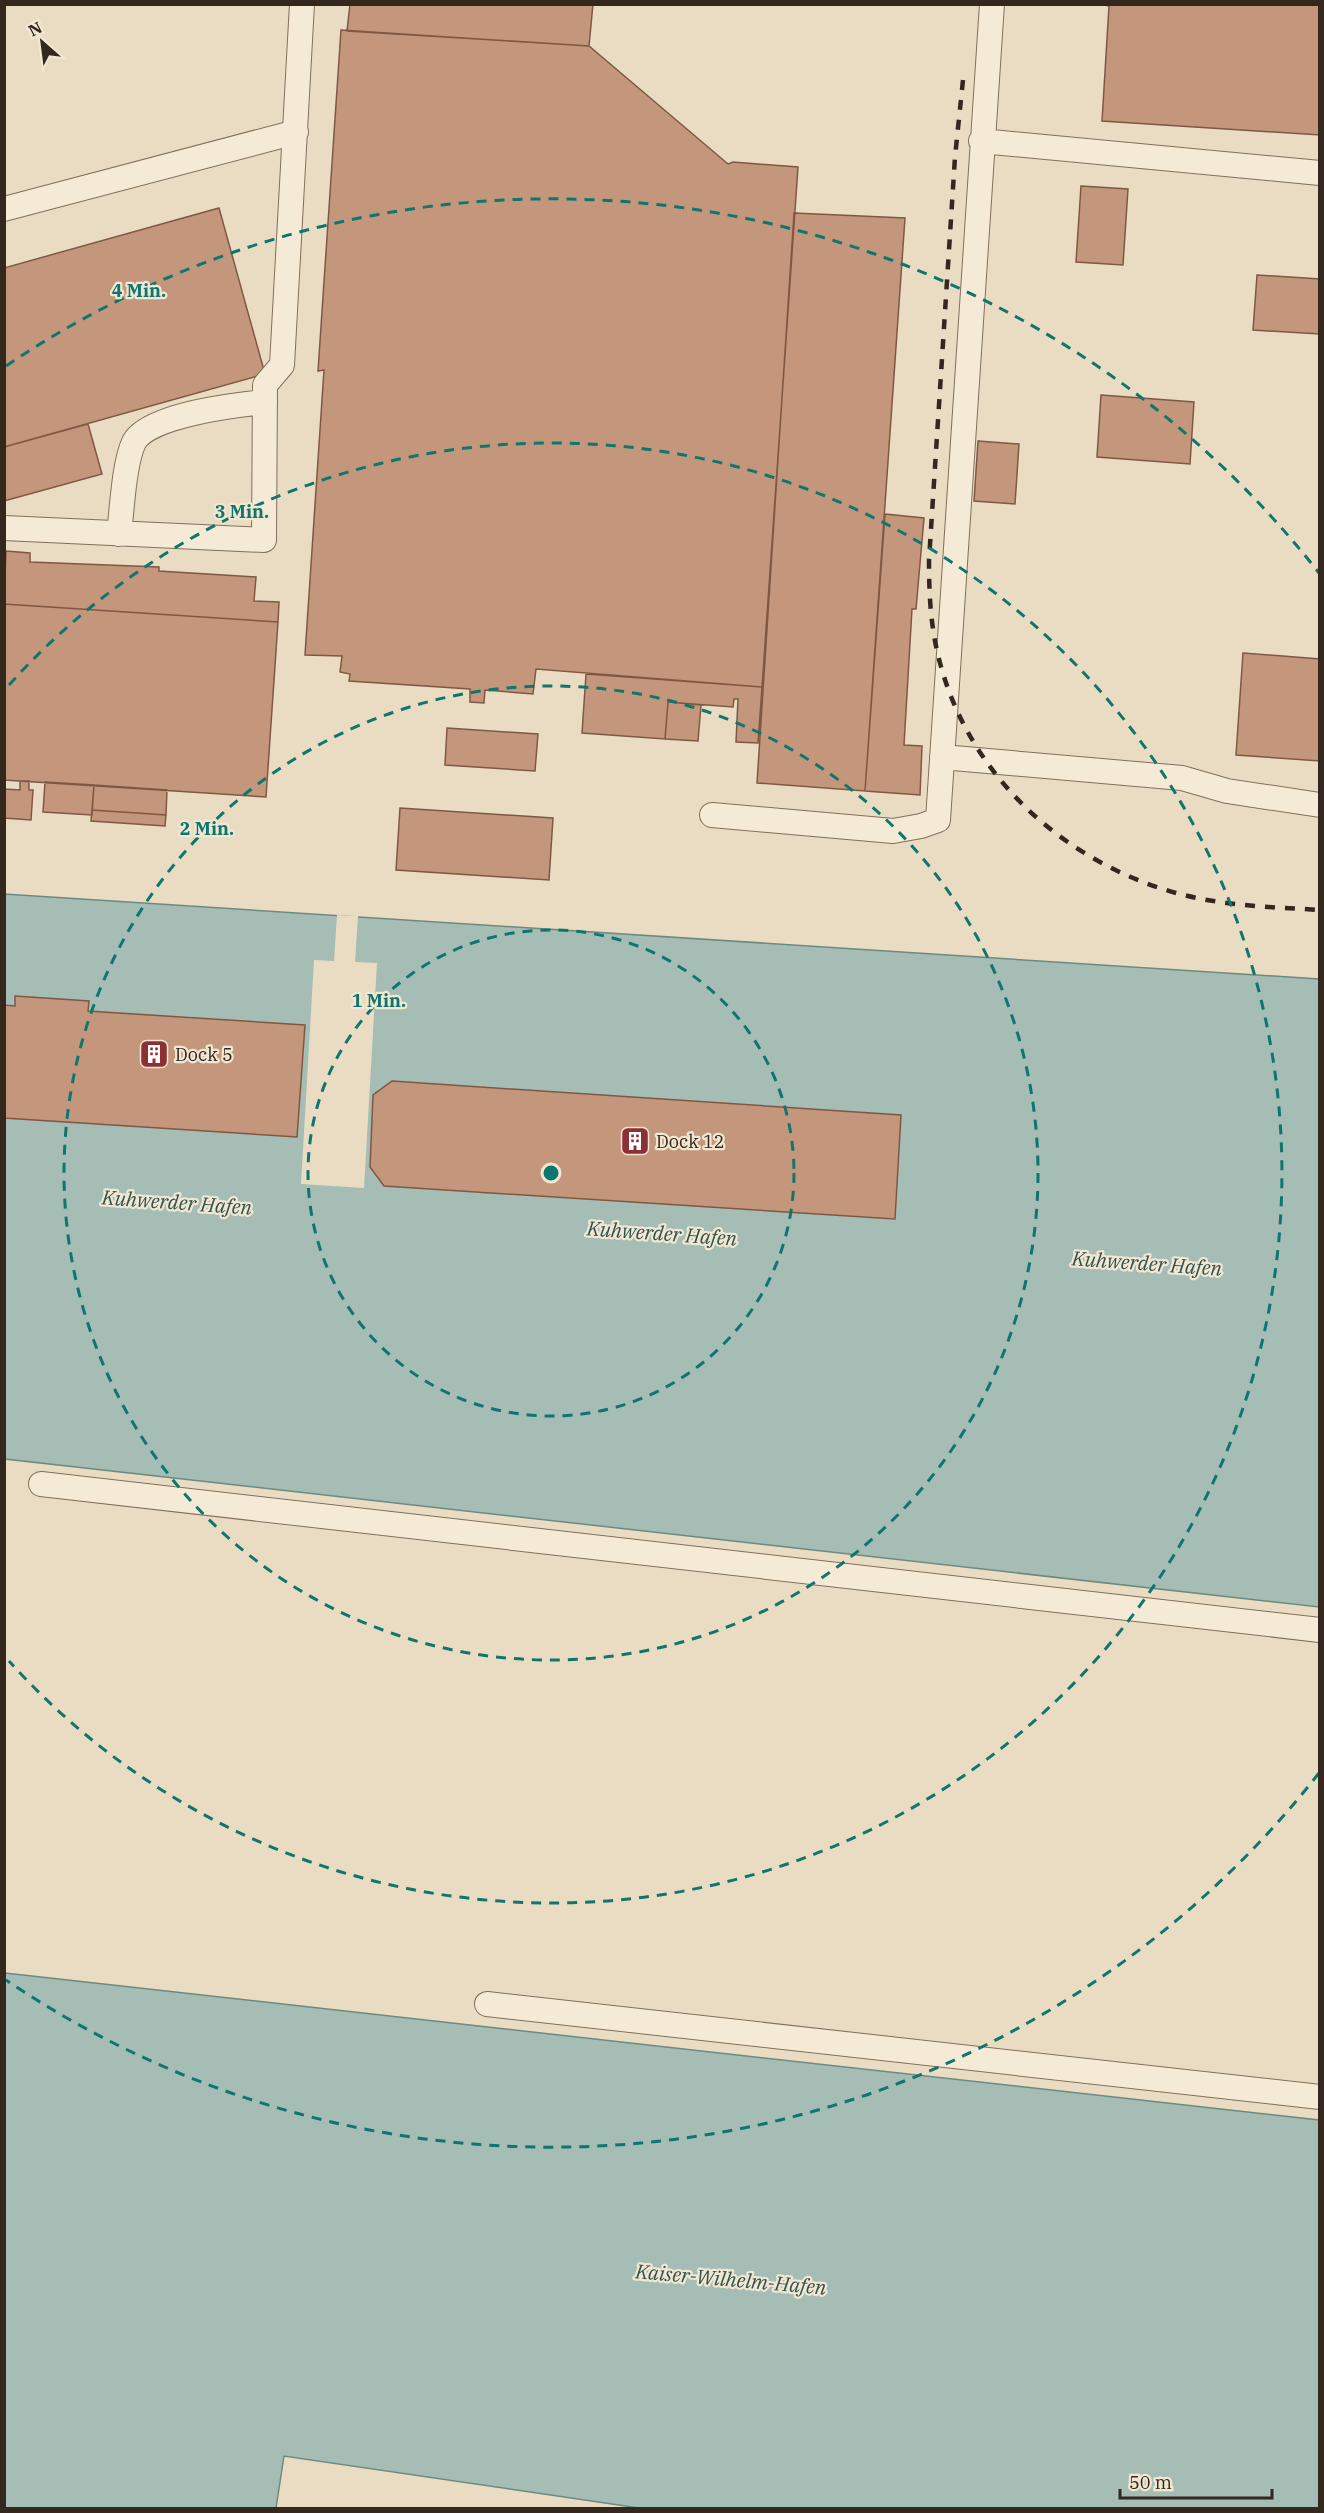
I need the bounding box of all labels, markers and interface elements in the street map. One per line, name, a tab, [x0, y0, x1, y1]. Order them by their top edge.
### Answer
north arrow	[12, 12, 72, 72]
text: N	[25, 17, 45, 41]
text: 4 Min.	[112, 279, 166, 302]
text: 3 Min.	[215, 500, 269, 523]
text: 2 Min.	[180, 817, 234, 840]
text: 1 Min.	[352, 989, 406, 1012]
building icon: Dock 5	[138, 1038, 170, 1070]
place label: Dock 5	[175, 1043, 233, 1066]
building icon: Dock 12	[619, 1125, 651, 1157]
place label: Dock 12	[656, 1130, 725, 1153]
centre of rings	[541, 1163, 561, 1183]
water label: Kuhwerder Hafen	[100, 1183, 253, 1221]
water label: Kuhwerder Hafen	[585, 1214, 738, 1252]
water label: Kuhwerder Hafen	[1070, 1244, 1223, 1282]
water label: Kaiser-Wilhelm-Hafen	[634, 2257, 828, 2301]
scale bar	[1120, 2462, 1272, 2500]
text: 50 m	[1129, 2471, 1172, 2494]

